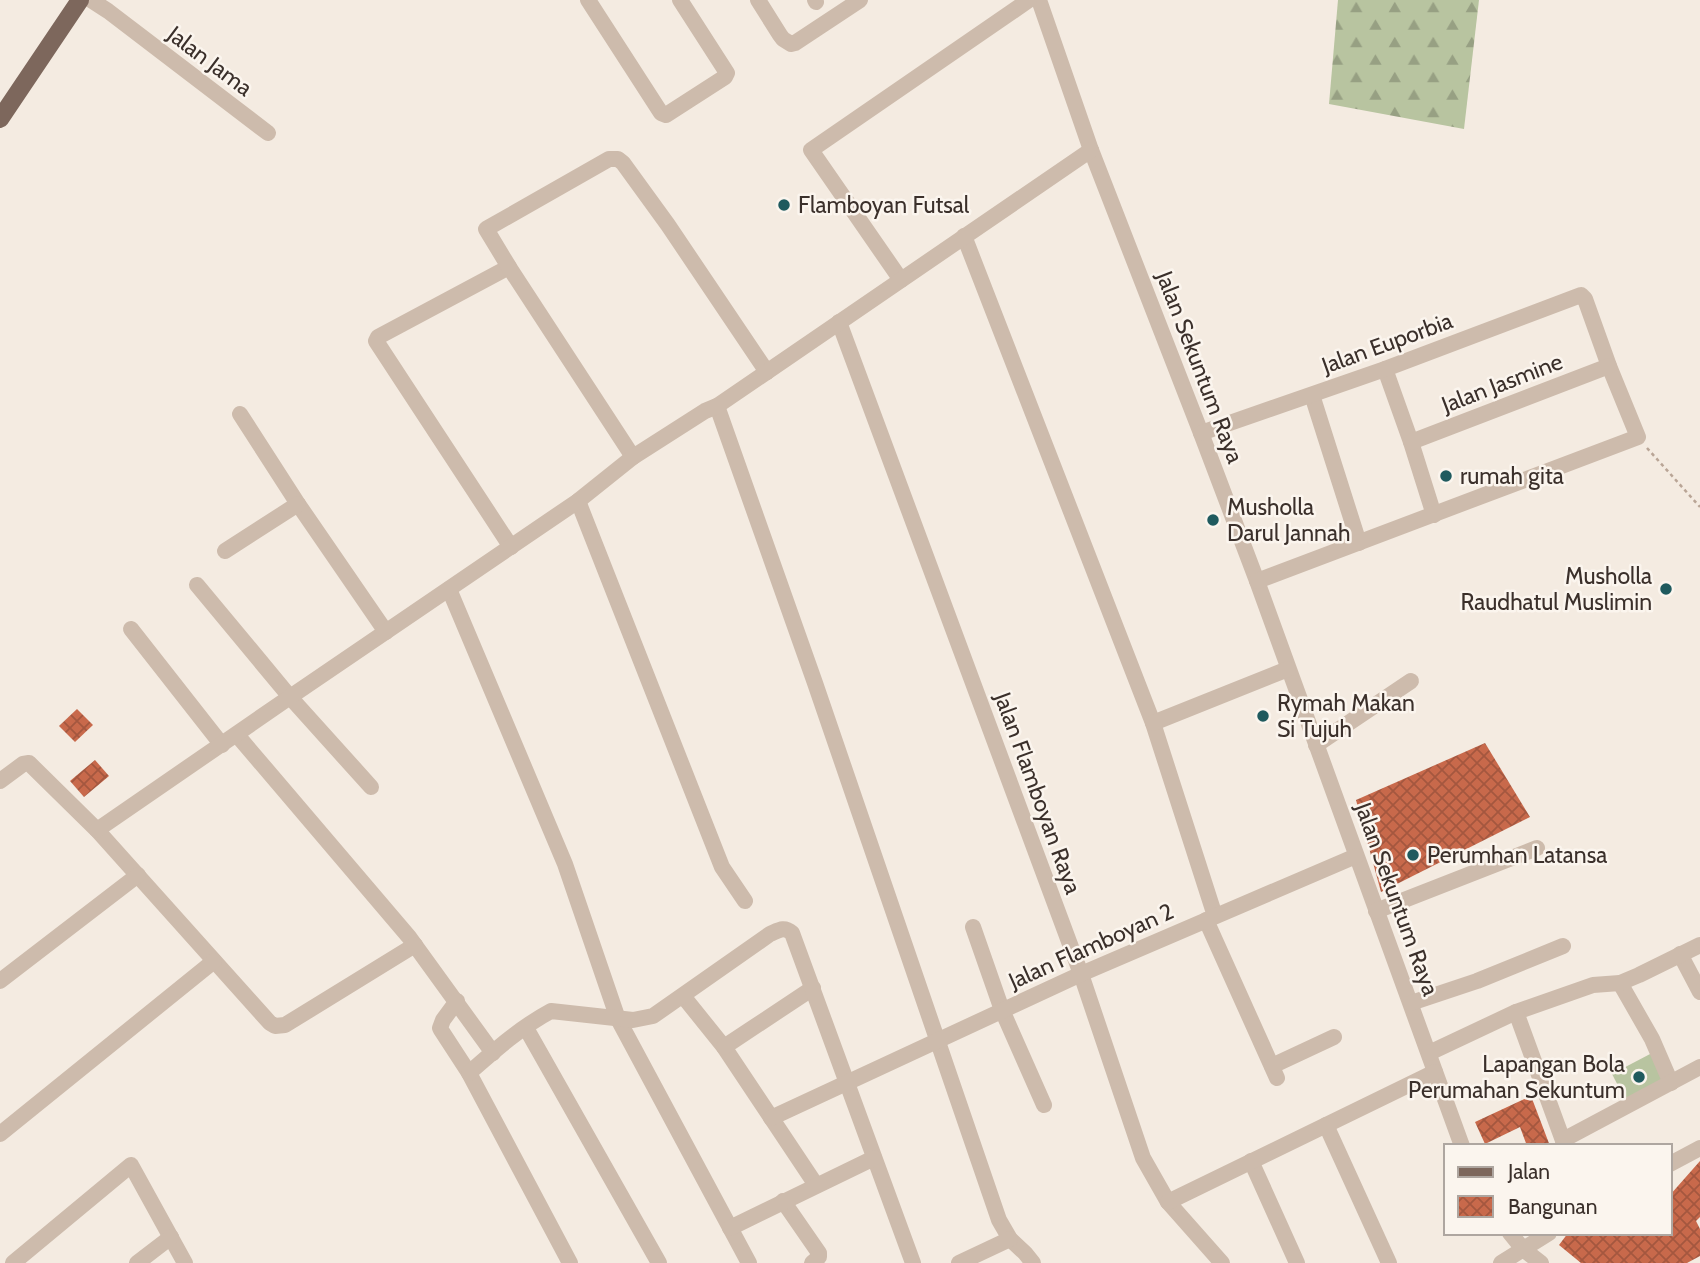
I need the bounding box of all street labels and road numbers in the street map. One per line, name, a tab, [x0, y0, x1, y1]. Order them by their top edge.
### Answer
street label: Jalan Jama	[161, 19, 258, 102]
street label: Jalan Sekuntum Raya	[1150, 266, 1250, 467]
street label: Jalan Euporbia	[1317, 306, 1456, 380]
street label: Jalan Jasmine	[1437, 347, 1567, 419]
street label: Jalan Flamboyan Raya	[988, 687, 1087, 898]
street label: Jalan Sekuntum Raya	[1349, 798, 1445, 999]
street label: Jalan Flamboyan 2	[1003, 897, 1178, 995]

